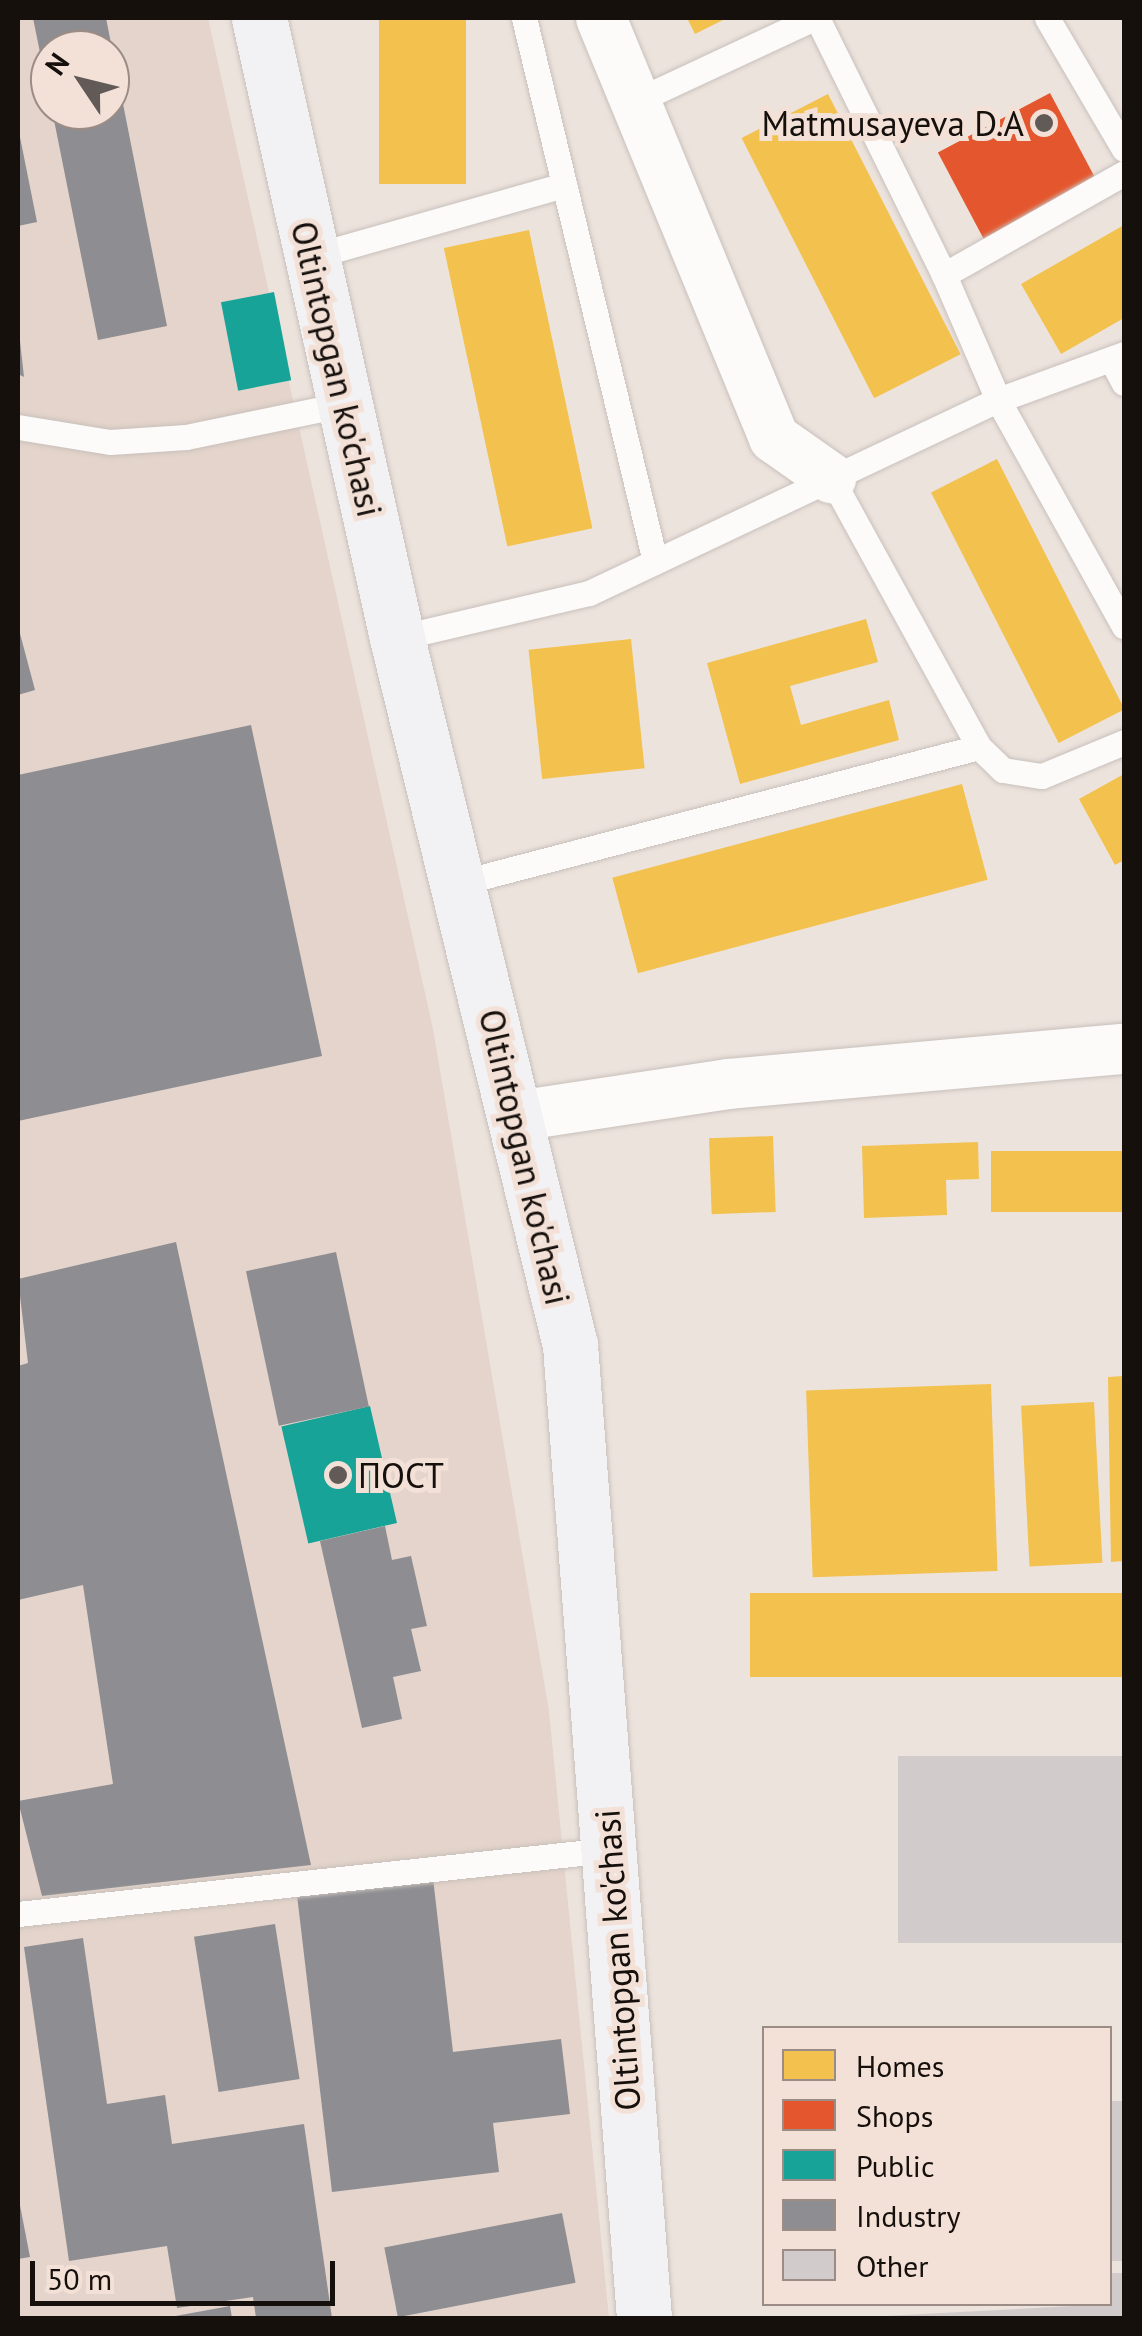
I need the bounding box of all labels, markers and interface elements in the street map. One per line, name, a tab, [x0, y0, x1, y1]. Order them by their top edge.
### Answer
north arrow	[30, 30, 130, 130]
text: N	[36, 46, 77, 82]
place label: Matmusayeva D.A	[761, 102, 1024, 144]
marker: Matmusayeva D.A	[1033, 112, 1055, 134]
street label: Oltintopgan ko'chasi	[283, 217, 391, 521]
street label: Oltintopgan ko'chasi	[471, 1005, 579, 1309]
place label: ПОСТ	[358, 1454, 444, 1496]
marker: ПОСТ	[327, 1464, 349, 1486]
street label: Oltintopgan ko'chasi	[586, 1808, 648, 2112]
legend	[762, 2026, 1112, 2306]
text: Homes	[856, 2046, 944, 2085]
text: Shops	[856, 2096, 933, 2135]
text: Public	[856, 2146, 934, 2185]
text: Industry	[856, 2196, 960, 2235]
scale bar	[35, 2241, 340, 2303]
text: Other	[856, 2246, 929, 2285]
text: 50 m	[47, 2259, 112, 2298]

